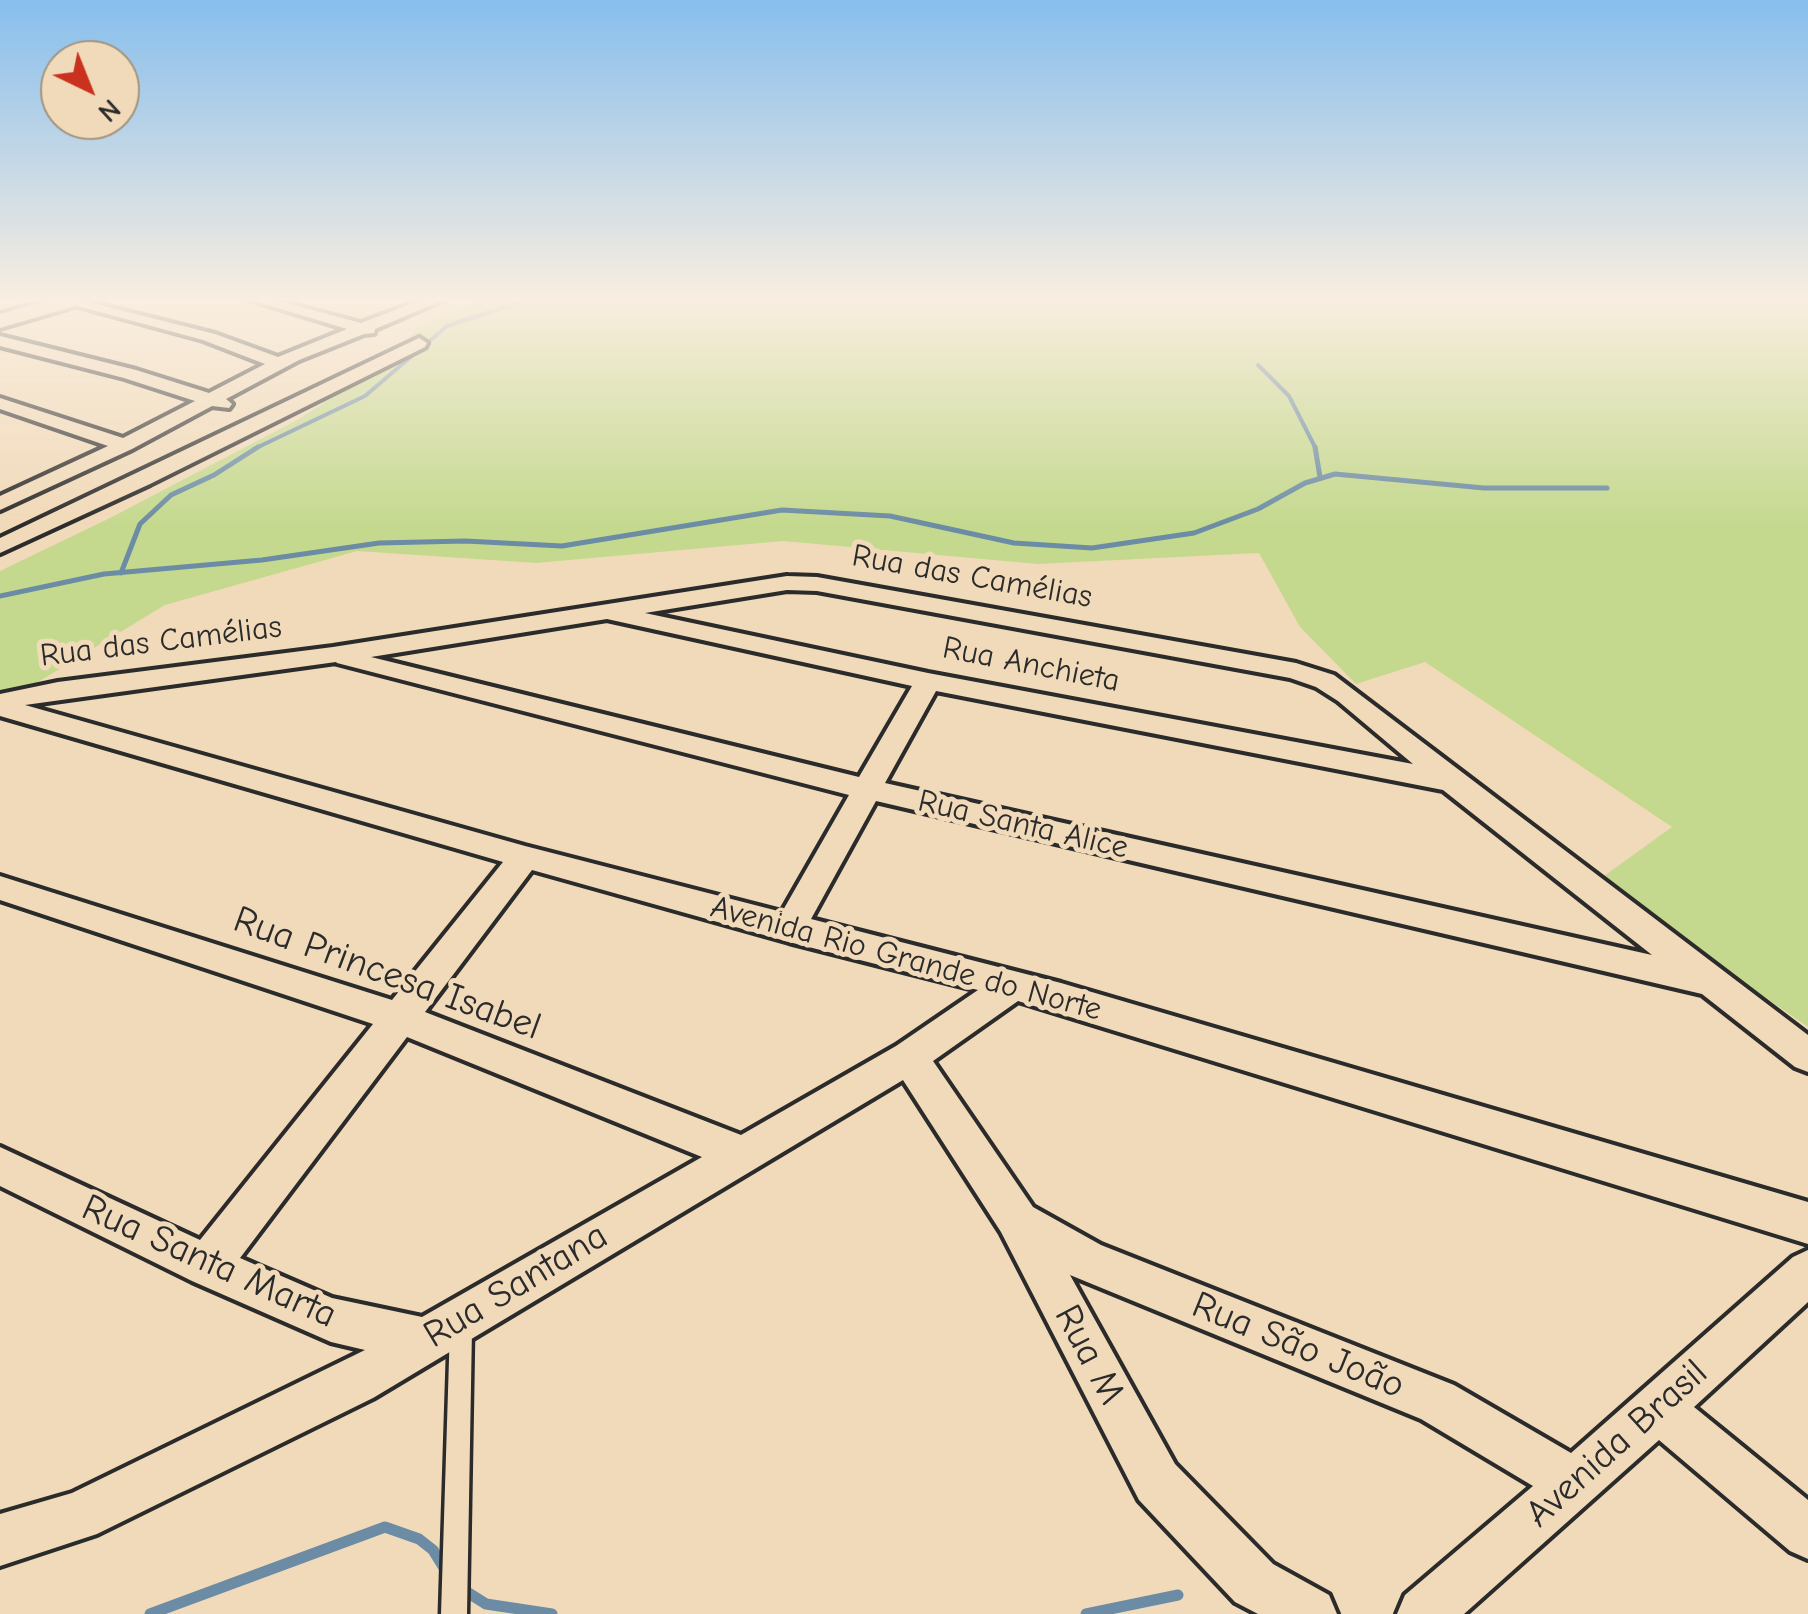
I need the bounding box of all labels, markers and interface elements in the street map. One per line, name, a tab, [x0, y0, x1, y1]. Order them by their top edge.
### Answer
north arrow	[40, 40, 140, 140]
text: N	[92, 93, 127, 128]
street label: Rua das Camélias	[849, 537, 1095, 617]
street label: Rua das Camélias	[38, 608, 284, 676]
street label: Rua Anchieta	[939, 629, 1123, 701]
street label: Rua Santa Alice	[914, 782, 1132, 868]
street label: Avenida Rio Grande do Norte	[706, 888, 1106, 1030]
street label: Rua Princesa Isabel	[227, 897, 547, 1051]
street label: Rua Santa Marta	[75, 1185, 343, 1339]
street label: Rua Santana	[416, 1213, 616, 1359]
street label: Rua São João	[1185, 1283, 1411, 1409]
street label: Rua M	[1044, 1297, 1134, 1413]
street label: Avenida Brasil	[1517, 1351, 1717, 1537]

